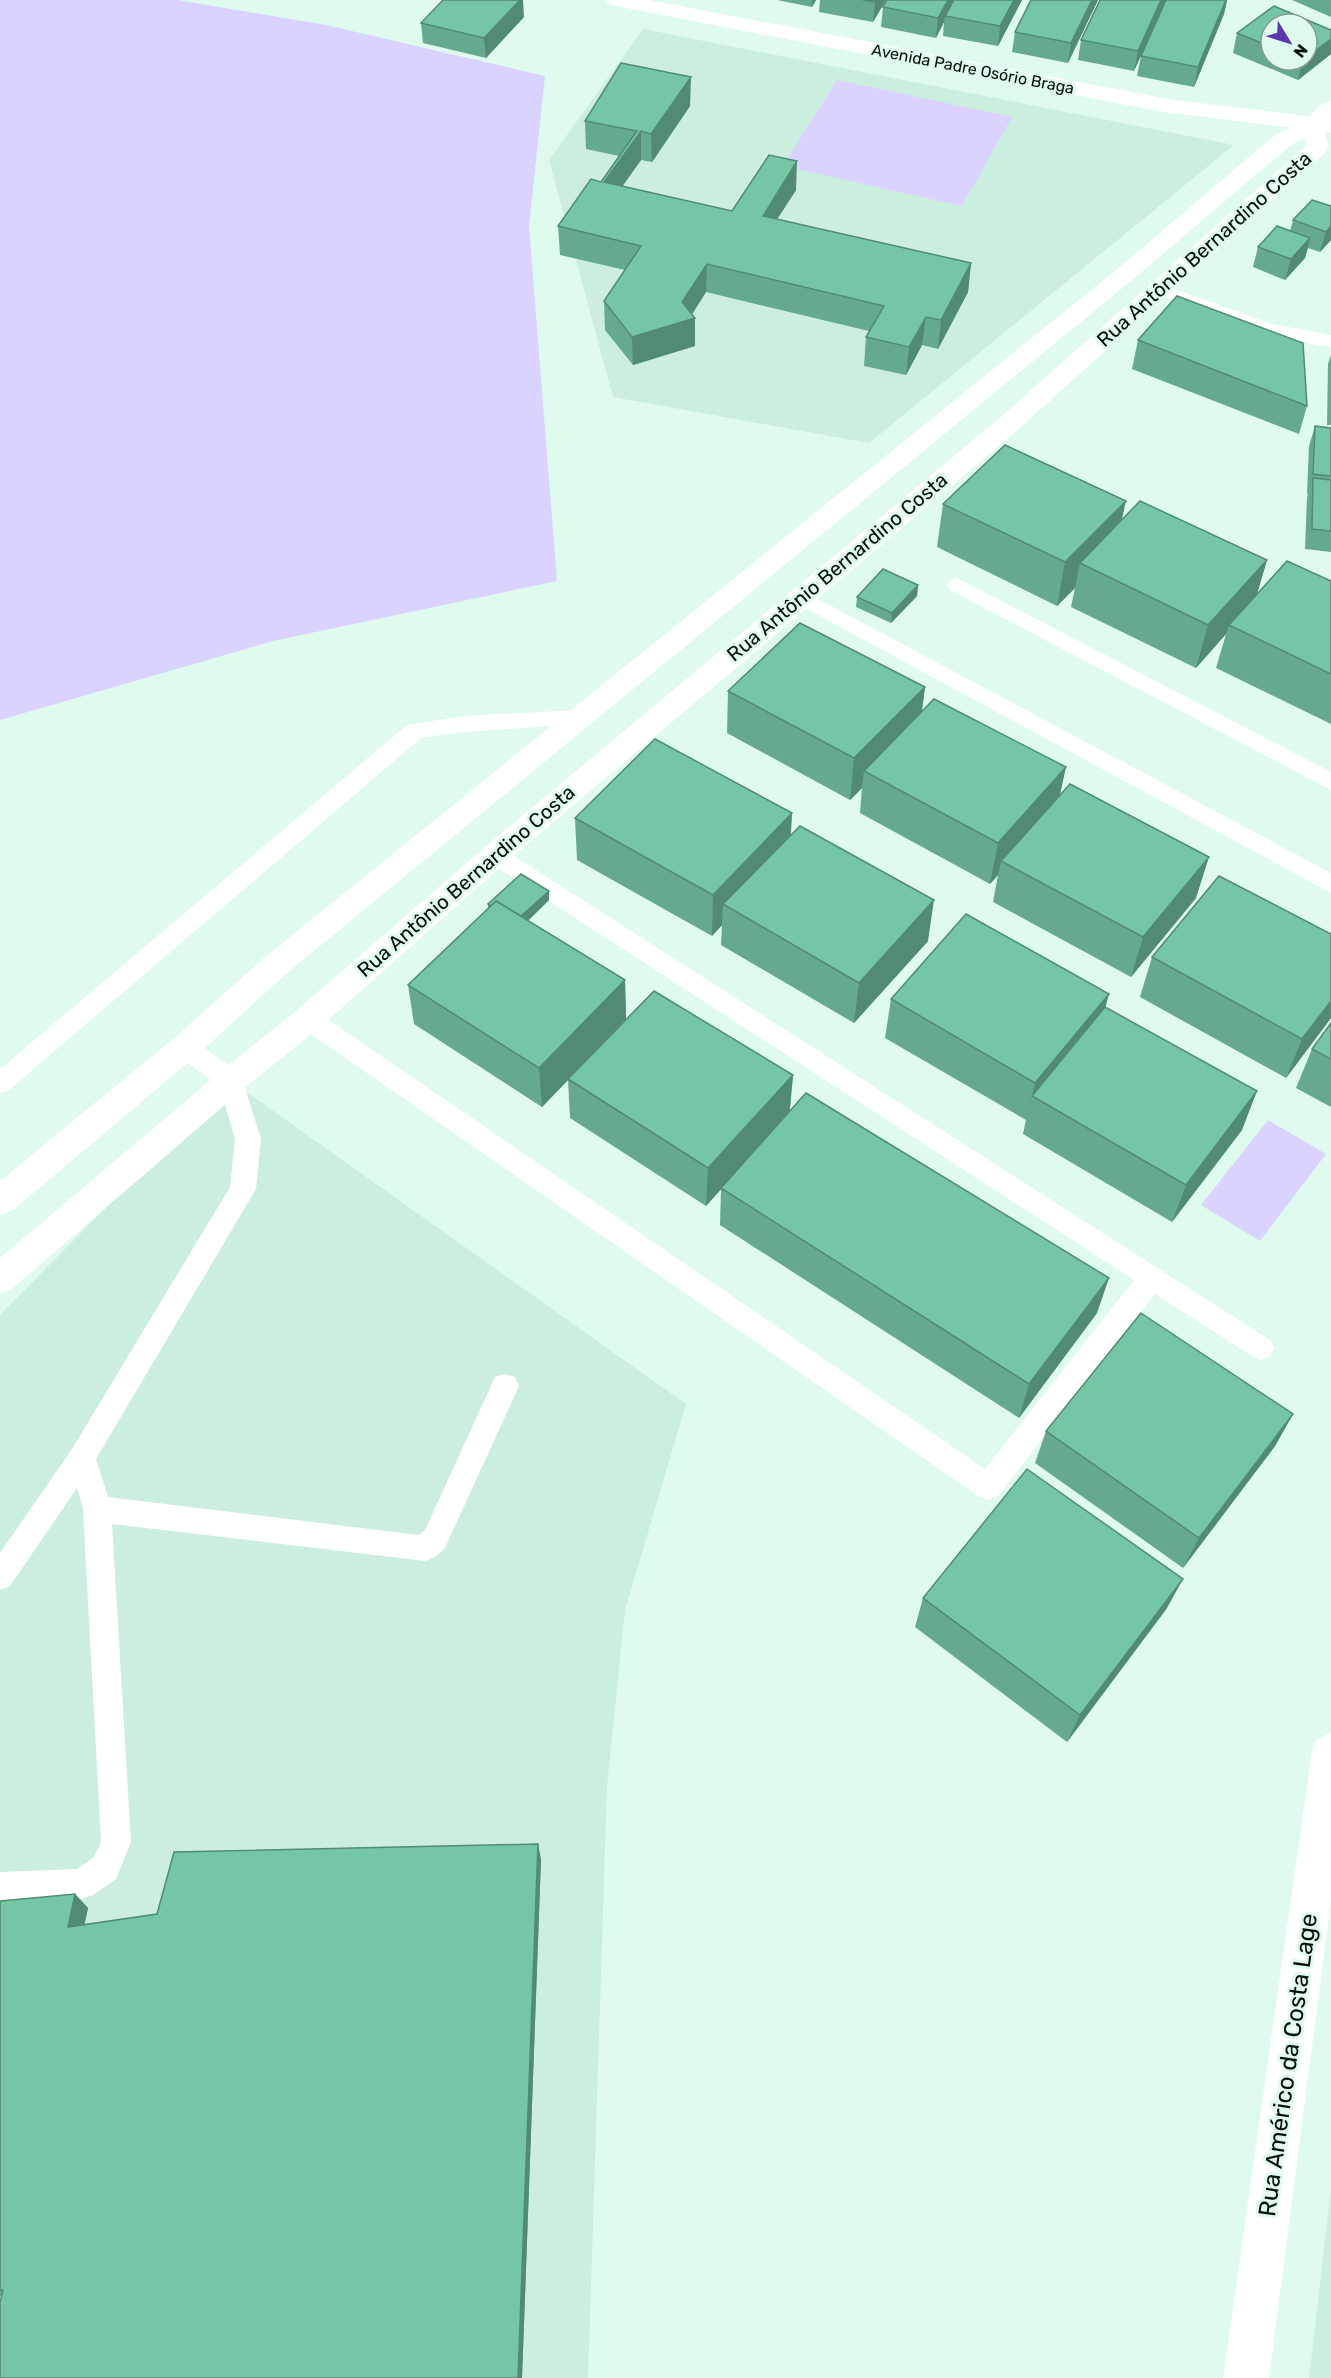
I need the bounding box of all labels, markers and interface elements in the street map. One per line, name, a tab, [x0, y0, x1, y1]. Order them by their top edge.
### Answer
north arrow	[1259, 12, 1319, 72]
street label: Avenida Padre Osório Braga	[870, 40, 1076, 98]
text: N	[1289, 41, 1311, 61]
street label: Rua Antônio Bernardino Costa	[1092, 146, 1316, 352]
street label: Rua Antônio Bernardino Costa	[722, 468, 952, 666]
street label: Rua Antônio Bernardino Costa	[352, 780, 580, 982]
street label: Rua Américo da Costa Lage	[1253, 1912, 1323, 2218]

